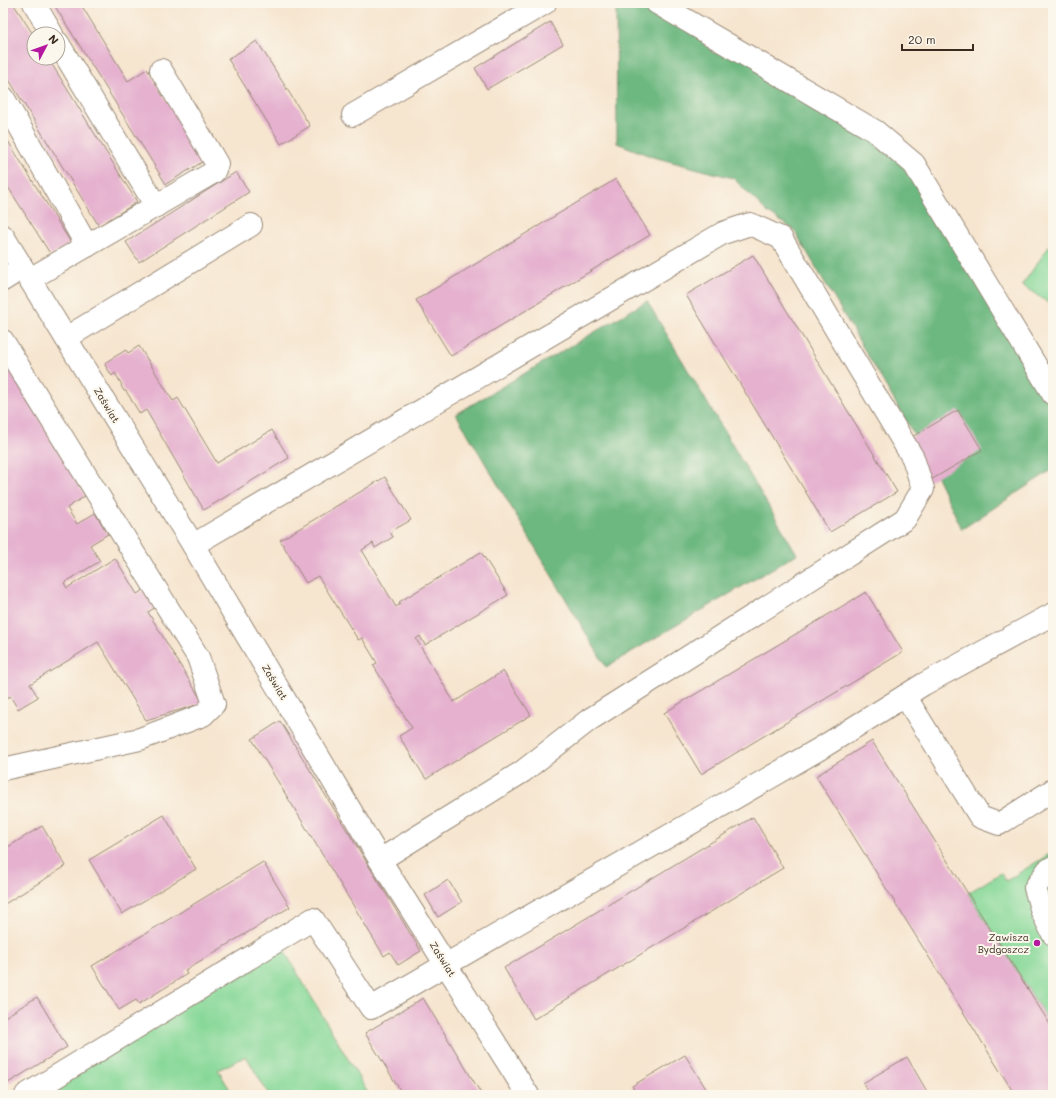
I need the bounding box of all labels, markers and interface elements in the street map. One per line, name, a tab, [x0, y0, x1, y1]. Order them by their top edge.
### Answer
north arrow	[26, 26, 66, 66]
scale bar	[902, 26, 973, 52]
text: N	[46, 31, 62, 47]
text: 20 m	[908, 31, 936, 47]
street label: Zaświat	[91, 385, 123, 425]
street label: Zaświat	[259, 662, 291, 702]
place label: Zawisza Bydgoszcz	[978, 930, 1029, 956]
marker: Zawisza Bydgoszcz	[1032, 938, 1042, 948]
street label: Zaświat	[427, 939, 459, 979]

